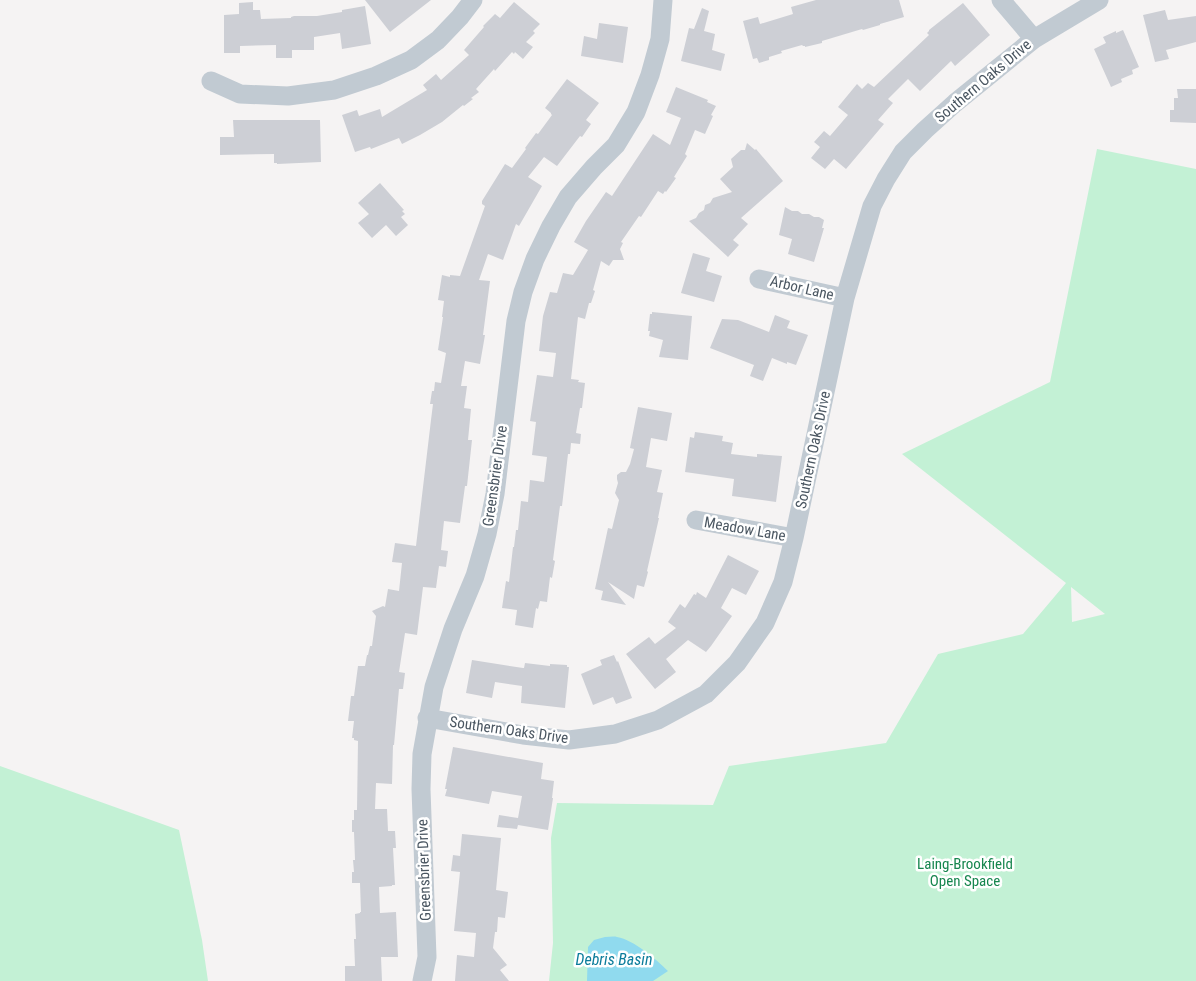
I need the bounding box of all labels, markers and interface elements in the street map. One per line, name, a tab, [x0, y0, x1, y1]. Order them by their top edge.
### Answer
street label: Southern Oaks Drive	[931, 36, 1035, 126]
street label: Arbor Lane	[768, 272, 836, 304]
street label: Southern Oaks Drive	[792, 390, 834, 510]
street label: Greensbrier Drive	[479, 424, 511, 528]
street label: Meadow Lane	[703, 513, 787, 545]
street label: Southern Oaks Drive	[448, 713, 570, 747]
street label: Greensbrier Drive	[413, 819, 435, 921]
park label: Laing-Brookfield Open Space	[917, 855, 1013, 890]
water label: Debris Basin	[576, 950, 652, 969]

